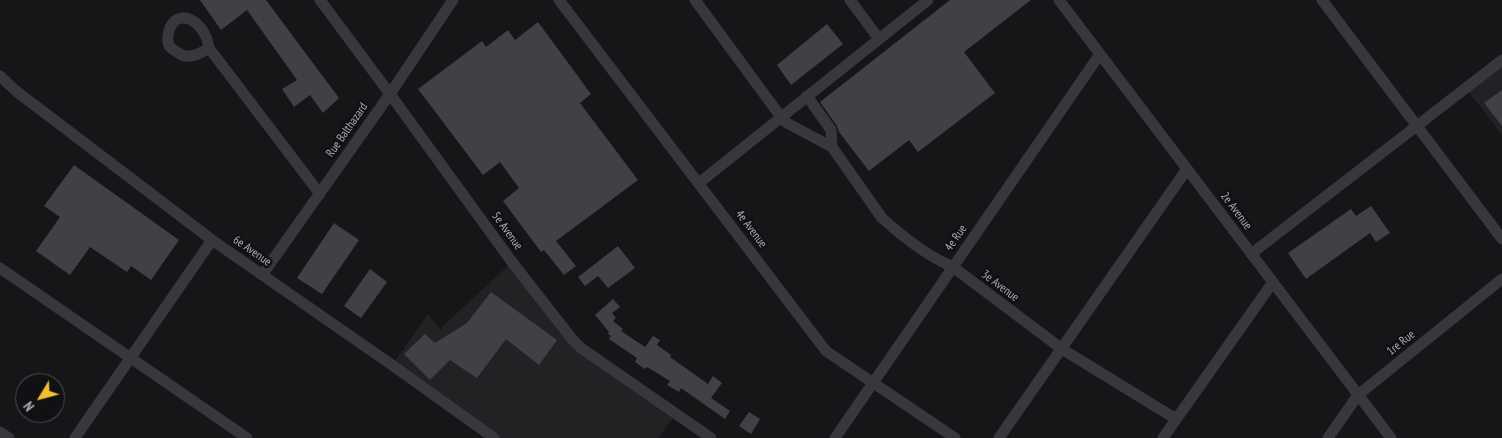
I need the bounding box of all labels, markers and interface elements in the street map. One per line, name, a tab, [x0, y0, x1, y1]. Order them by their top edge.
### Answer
street label: Rue Balthazard	[323, 100, 371, 160]
street label: 2e Avenue	[1217, 189, 1255, 233]
street label: 4e Avenue	[732, 207, 770, 251]
street label: 5e Avenue	[488, 209, 526, 253]
street label: 4e Rue	[942, 222, 970, 254]
street label: 6e Avenue	[230, 233, 274, 269]
street label: 3e Avenue	[978, 267, 1022, 305]
street label: 1re Rue	[1384, 327, 1418, 359]
north arrow	[15, 373, 65, 423]
text: N	[19, 398, 38, 415]

